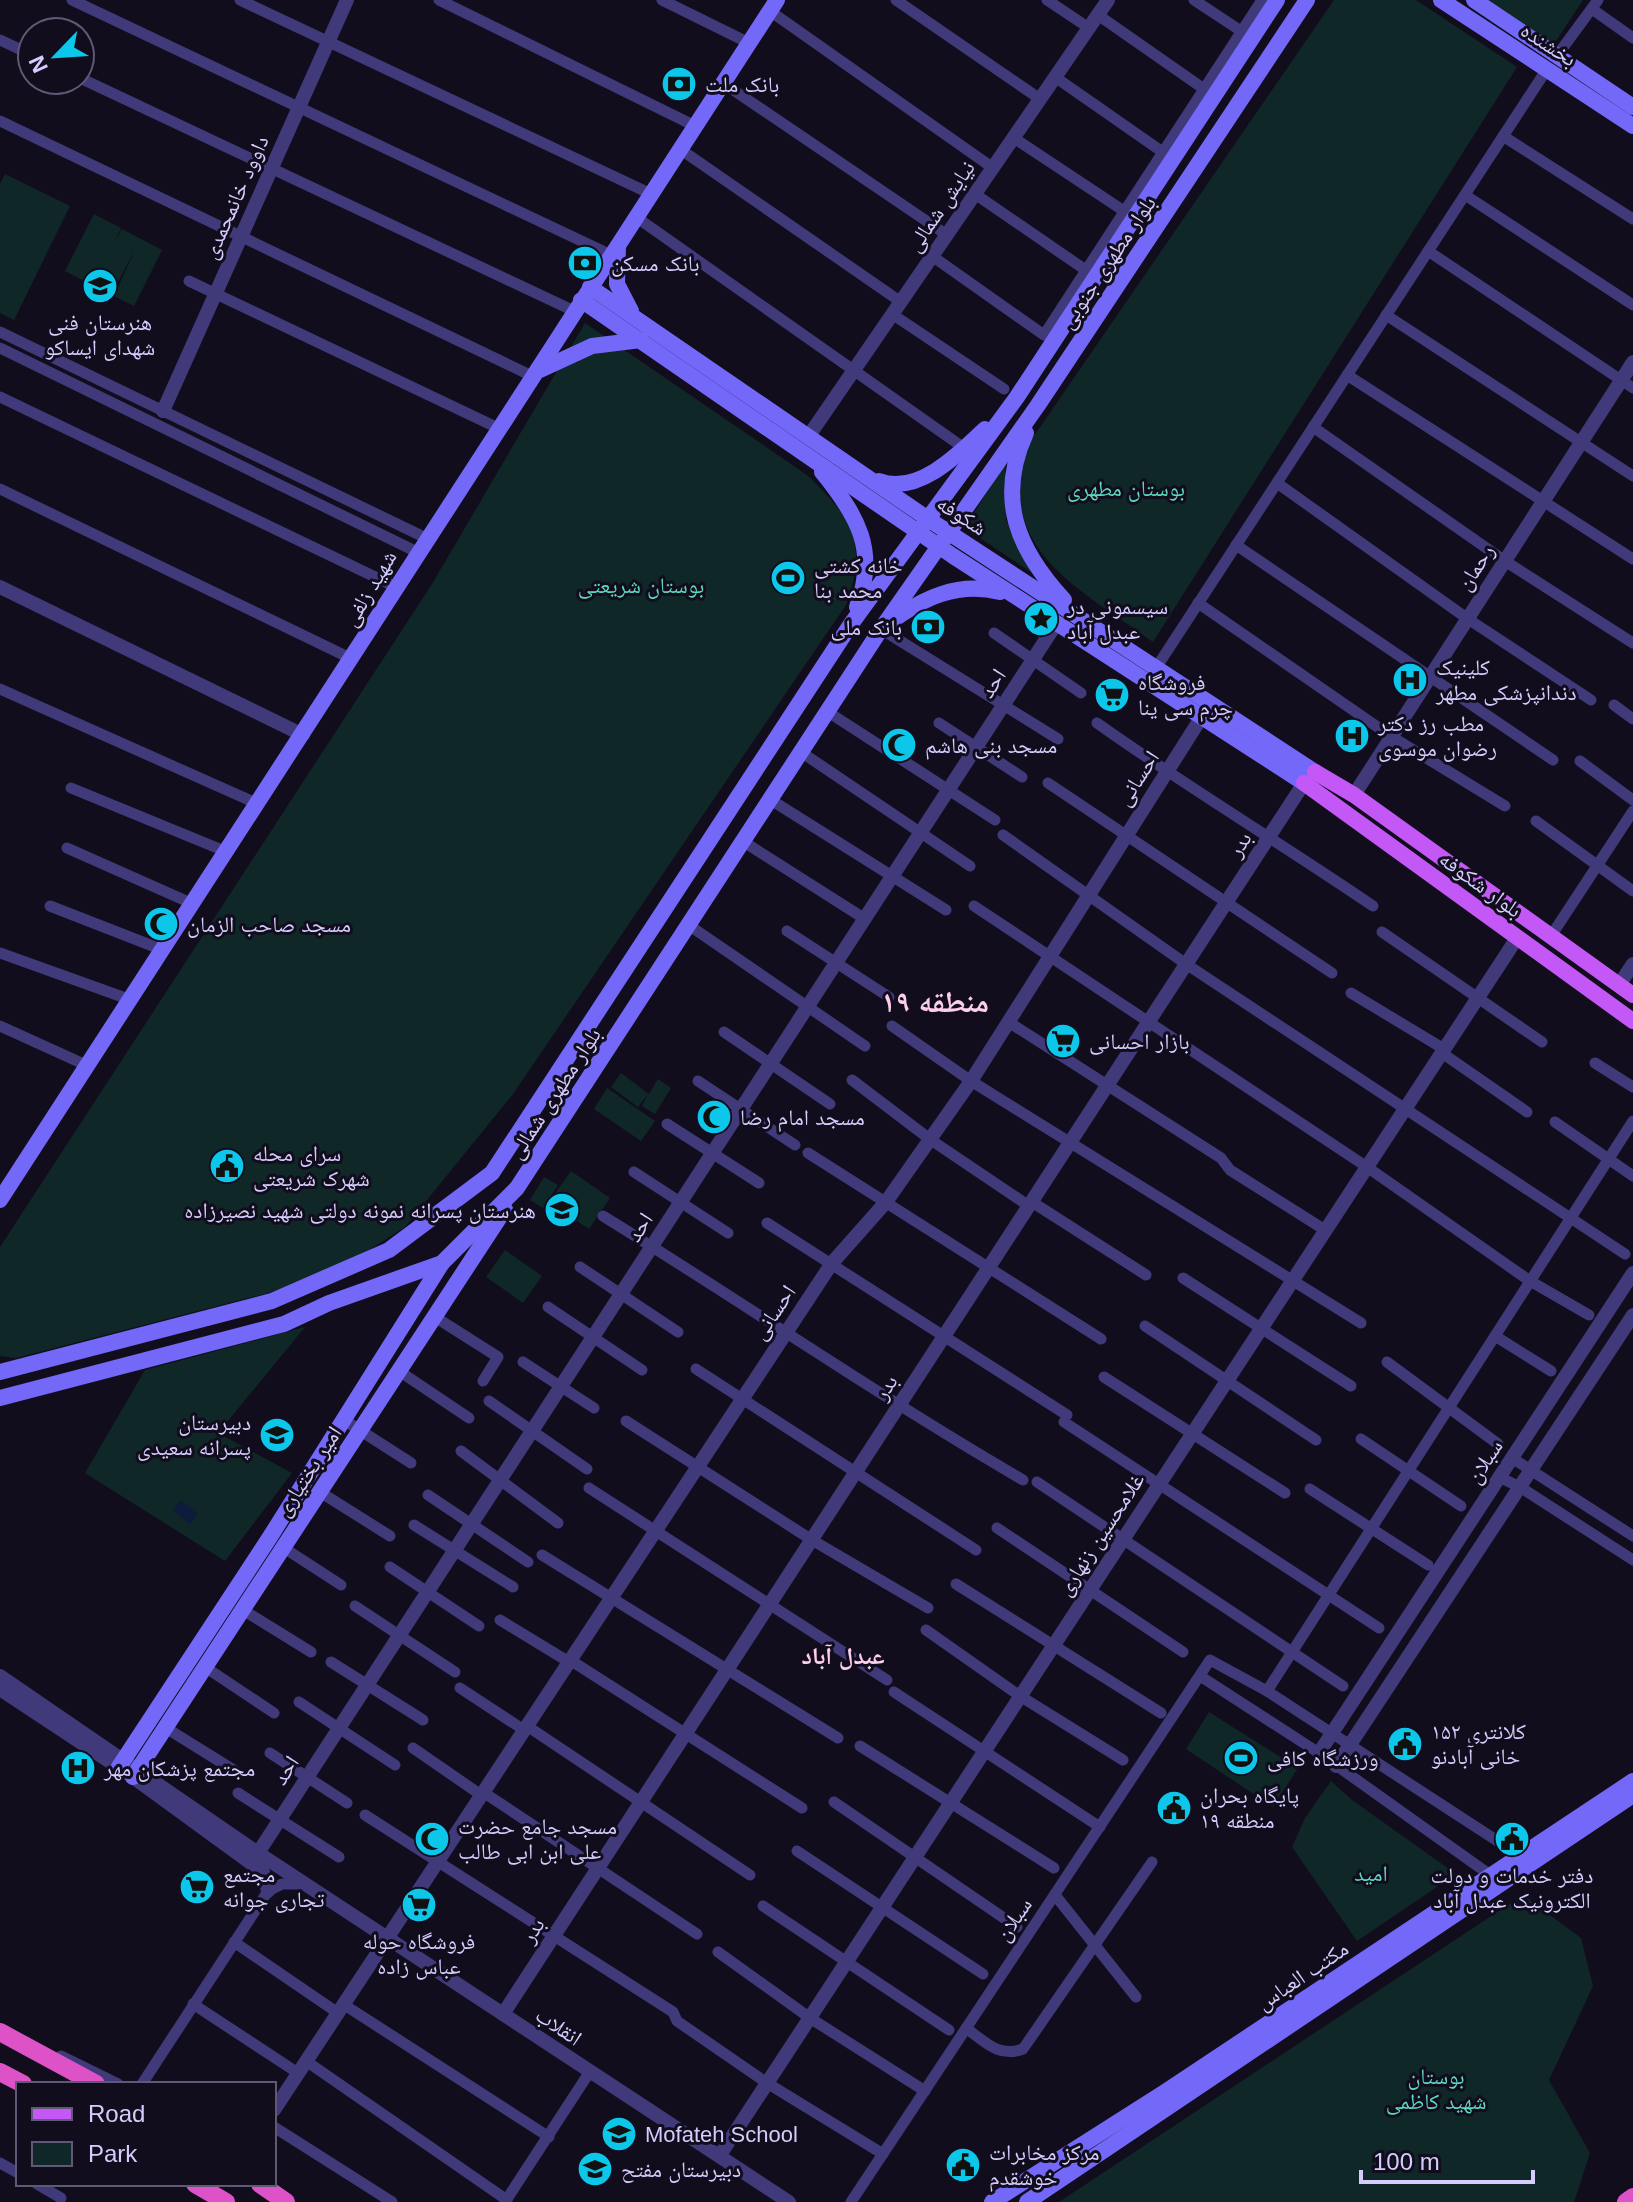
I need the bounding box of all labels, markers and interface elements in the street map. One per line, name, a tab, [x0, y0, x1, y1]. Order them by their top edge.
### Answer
north arrow	[16, 16, 96, 96]
street label: بخشنده	[1516, 17, 1581, 72]
text: N	[24, 52, 53, 77]
bank icon: بانک ملت	[660, 65, 698, 103]
place label: بانک ملت	[705, 72, 779, 97]
street label: داوود خانمحمدی	[197, 132, 275, 263]
street label: نیایش شمالی	[901, 156, 981, 257]
street label: بلوار مطهری جنوبی	[1054, 191, 1162, 334]
bank icon: بانک مسکن	[566, 244, 604, 282]
place label: بانک مسکن	[611, 251, 699, 277]
school or university icon: هنرستان فنی شهدای ایساکو	[81, 267, 119, 305]
place label: هنرستان فنی شهدای ایساکو	[45, 310, 155, 361]
park label: بوستان مطهری	[1067, 476, 1185, 502]
street label: شکوفه	[932, 490, 991, 541]
street label: رحمان	[1451, 539, 1500, 596]
street label: شهید زلفی	[337, 546, 403, 631]
place label: خانه کشتی محمد بنا	[814, 553, 902, 603]
sports icon: خانه کشتی محمد بنا	[769, 559, 807, 597]
park label: بوستان شریعتی	[578, 573, 704, 599]
place label: سیسمونی در عبدل آباد	[1066, 594, 1168, 645]
place icon: سیسمونی در عبدل آباد	[1022, 600, 1060, 638]
bank icon: بانک ملی	[909, 608, 947, 646]
place label: بانک ملی	[831, 615, 902, 641]
place label: کلینیک دندانپزشکی مطهر	[1435, 655, 1577, 706]
hospital icon: کلینیک دندانپزشکی مطهر	[1391, 661, 1429, 699]
street label: احد	[974, 664, 1011, 703]
place label: فروشگاه چرم سی ینا	[1138, 670, 1233, 722]
supermarket icon: فروشگاه چرم سی ینا	[1093, 676, 1131, 714]
place label: مطب رز دکتر رضوان موسوی	[1377, 711, 1497, 762]
hospital icon: مطب رز دکتر رضوان موسوی	[1333, 717, 1371, 755]
mosque icon: مسجد بنی هاشم	[880, 726, 918, 764]
place label: مسجد بنی هاشم	[925, 733, 1057, 760]
street label: احسانی	[1110, 746, 1165, 811]
street label: بدر	[1222, 827, 1257, 862]
street label: بلوار شکوفه	[1435, 846, 1527, 923]
mosque icon: مسجد صاحب الزمان	[142, 905, 180, 943]
place label: مسجد صاحب الزمان	[187, 912, 351, 938]
district label: منطقه ۱۹	[881, 985, 989, 1018]
supermarket icon: بازار احسانی	[1044, 1022, 1082, 1060]
street label: بلوار مطهری شمالی	[503, 1023, 607, 1164]
place label: بازار احسانی	[1089, 1029, 1190, 1055]
mosque icon: مسجد امام رضا	[695, 1098, 733, 1136]
place label: مسجد امام رضا	[740, 1105, 865, 1132]
place label: سرای محله شهرک شریعتی	[253, 1141, 370, 1192]
public building icon: سرای محله شهرک شریعتی	[208, 1147, 246, 1185]
school or university icon: هنرستان پسرانه نمونه دولتی شهید نصیرزاده	[543, 1191, 581, 1229]
place label: هنرستان پسرانه نمونه دولتی شهید نصیرزاده	[184, 1198, 536, 1224]
street label: احد	[621, 1208, 658, 1247]
street label: احسانی	[746, 1280, 802, 1345]
street label: بدر	[868, 1370, 903, 1405]
place label: دبیرستان پسرانه سعیدی	[137, 1410, 251, 1461]
school or university icon: دبیرستان پسرانه سعیدی	[258, 1416, 296, 1454]
street label: امیر بختیاری	[270, 1422, 348, 1522]
street label: سبلان	[1461, 1435, 1509, 1488]
street label: غلامحسین زنهاری	[1051, 1468, 1150, 1601]
district label: عبدل آباد	[801, 1642, 885, 1670]
place label: کلانتری ۱۵۲ خانی آبادنو	[1431, 1719, 1526, 1770]
public building icon: کلانتری ۱۵۲ خانی آبادنو	[1386, 1725, 1424, 1763]
sports icon: ورزشگاه کافی	[1222, 1739, 1260, 1777]
place label: ورزشگاه کافی	[1267, 1746, 1379, 1772]
hospital icon: مجتمع پزشکان مهر	[59, 1749, 97, 1787]
street label: احد	[267, 1751, 304, 1790]
place label: مجتمع پزشکان مهر	[103, 1756, 255, 1782]
place label: پایگاه بحران منطقه ۱۹	[1200, 1783, 1299, 1833]
public building icon: پایگاه بحران منطقه ۱۹	[1155, 1789, 1193, 1827]
place label: مسجد جامع حضرت علی ابن ابی طالب	[458, 1814, 617, 1865]
mosque icon: مسجد جامع حضرت علی ابن ابی طالب	[413, 1820, 451, 1858]
public building icon: دفتر خدمات و دولت الکترونیک عبدل آباد	[1493, 1820, 1531, 1858]
park label: امید	[1354, 1861, 1388, 1886]
place label: مجتمع تجاری جوانه	[223, 1862, 325, 1913]
place label: دفتر خدمات و دولت الکترونیک عبدل آباد	[1431, 1863, 1593, 1914]
supermarket icon: مجتمع تجاری جوانه	[178, 1868, 216, 1906]
supermarket icon: فروشگاه حوله عباس زاده	[400, 1886, 438, 1924]
street label: سبلان	[990, 1893, 1038, 1946]
street label: بدر	[515, 1913, 550, 1948]
place label: فروشگاه حوله عباس زاده	[363, 1929, 475, 1980]
street label: مکتب العباس	[1252, 1936, 1354, 2016]
street label: انقلاب	[531, 2002, 587, 2051]
park label: بوستان شهید کاظمی	[1386, 2064, 1486, 2115]
legend	[16, 2082, 276, 2186]
text: Road	[88, 2100, 145, 2127]
school or university icon: Mofateh School	[600, 2115, 638, 2153]
place label: Mofateh School	[645, 2122, 798, 2147]
scale bar	[1361, 2134, 1533, 2184]
text: Park	[88, 2140, 138, 2167]
place label: مرکز مخابرات خوشقدم	[989, 2140, 1099, 2192]
public building icon: مرکز مخابرات خوشقدم	[944, 2146, 982, 2184]
text: 100 m	[1373, 2148, 1440, 2175]
school or university icon: دبیرستان مفتح	[576, 2150, 614, 2188]
place label: دبیرستان مفتح	[621, 2157, 741, 2183]

